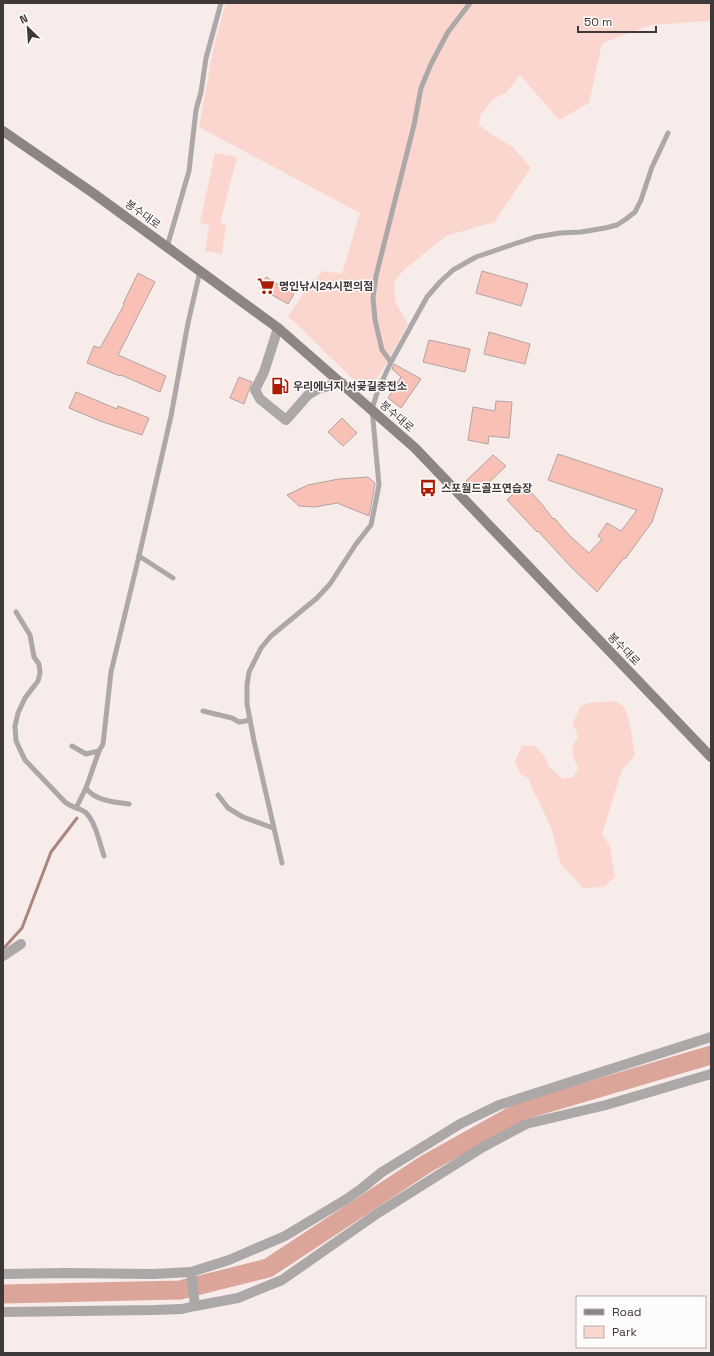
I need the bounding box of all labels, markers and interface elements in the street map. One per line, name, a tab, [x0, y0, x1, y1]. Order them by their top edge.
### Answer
north arrow	[8, 8, 48, 48]
scale bar	[578, 8, 656, 34]
text: N	[17, 11, 30, 27]
text: 50 m	[584, 14, 612, 30]
street label: 봉수대로	[123, 196, 163, 232]
supermarket icon: 명인낚시24시편의점	[256, 276, 276, 296]
place label: 명인낚시24시편의점	[279, 279, 373, 293]
fuel station icon: 우리에너지 서곶길충전소	[270, 376, 290, 396]
place label: 우리에너지 서곶길충전소	[293, 379, 407, 393]
street label: 봉수대로	[377, 397, 417, 435]
bus stop icon: 스포월드골프연습장	[418, 478, 438, 498]
place label: 스포월드골프연습장	[441, 481, 532, 495]
street label: 봉수대로	[605, 630, 643, 668]
legend	[576, 1296, 706, 1348]
text: Road	[612, 1304, 641, 1320]
text: Park	[612, 1324, 637, 1340]

